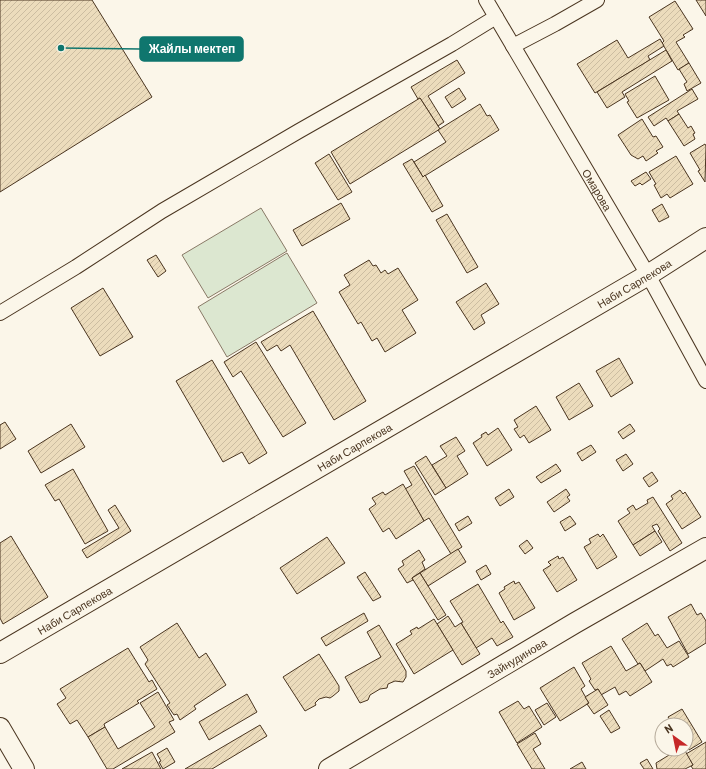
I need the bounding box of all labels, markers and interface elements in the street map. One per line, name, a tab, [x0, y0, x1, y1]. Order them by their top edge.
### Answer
callout: Жайлы мектеп	[140, 37, 243, 61]
text: Жайлы мектеп	[148, 41, 235, 55]
street label: Омарова	[580, 166, 615, 214]
street label: Наби Сарпекова	[594, 255, 674, 310]
street label: Наби Сарпекова	[315, 419, 394, 473]
street label: Наби Сарпекова	[35, 582, 115, 636]
street label: Зайнудинова	[484, 635, 549, 680]
north arrow	[654, 717, 694, 757]
text: N	[662, 721, 675, 736]

